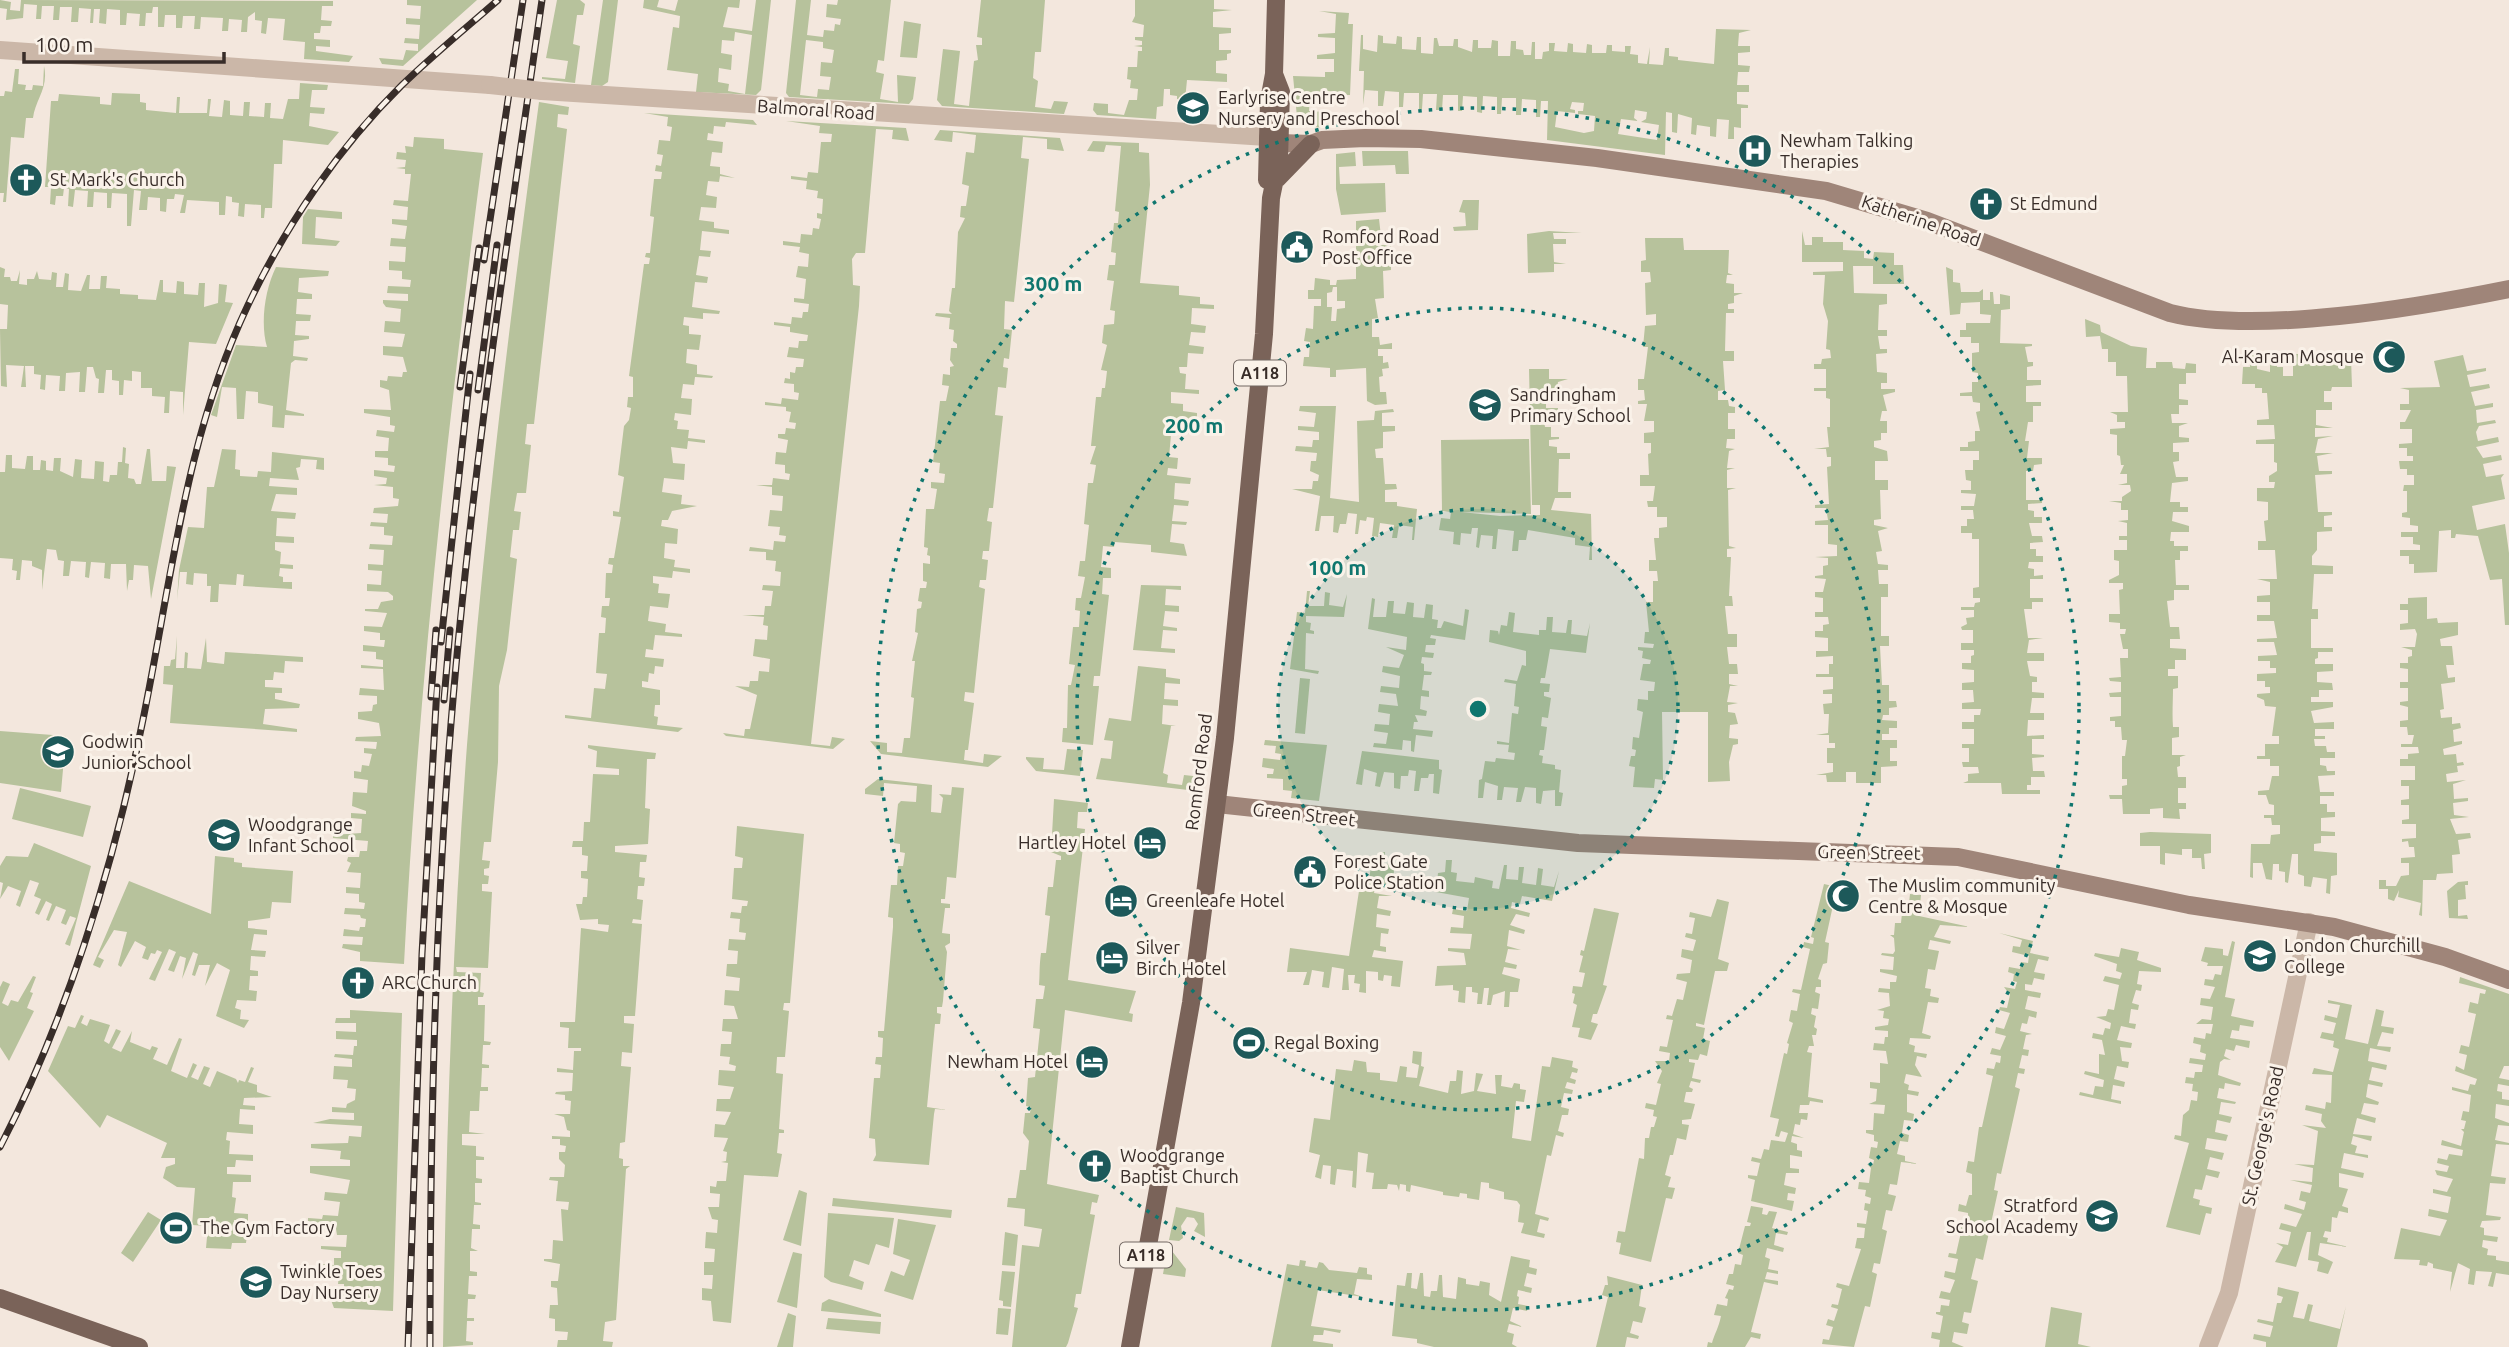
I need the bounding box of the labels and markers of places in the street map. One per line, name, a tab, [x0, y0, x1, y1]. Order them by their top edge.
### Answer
place label: Earlyrise Centre Nursery and Preschool	[1218, 87, 1400, 128]
school or university icon: Earlyrise Centre Nursery and Preschool	[1174, 89, 1212, 127]
place label: Newham Talking Therapies	[1780, 130, 1913, 171]
hospital icon: Newham Talking Therapies	[1736, 132, 1774, 170]
church icon: St Mark's Church	[7, 161, 45, 199]
place label: St Mark's Church	[50, 169, 185, 189]
church icon: St Edmund	[1967, 185, 2005, 223]
place label: St Edmund	[2010, 193, 2098, 213]
place label: Romford Road Post Office	[1322, 226, 1440, 267]
public building icon: Romford Road Post Office	[1278, 228, 1316, 266]
mosque icon: Al-Karam Mosque	[2370, 338, 2408, 376]
place label: Al-Karam Mosque	[2222, 346, 2364, 366]
place label: Sandringham Primary School	[1510, 384, 1631, 425]
school or university icon: Sandringham Primary School	[1466, 386, 1504, 424]
centre of rings	[1466, 697, 1490, 721]
place label: Godwin Junior School	[82, 731, 191, 772]
school or university icon: Godwin Junior School	[39, 733, 77, 771]
place label: Woodgrange Infant School	[248, 814, 355, 855]
school or university icon: Woodgrange Infant School	[205, 816, 243, 854]
hotel icon: Hartley Hotel	[1131, 824, 1169, 862]
place label: Hartley Hotel	[1018, 832, 1126, 852]
place label: Forest Gate Police Station	[1334, 851, 1445, 892]
public building icon: Forest Gate Police Station	[1291, 853, 1329, 891]
place label: The Muslim community Centre & Mosque	[1868, 875, 2056, 916]
mosque icon: The Muslim community Centre & Mosque	[1824, 877, 1862, 915]
hotel icon: Greenleafe Hotel	[1102, 882, 1140, 920]
place label: Greenleafe Hotel	[1146, 890, 1285, 910]
place label: London Churchill College	[2284, 935, 2421, 976]
place label: Silver Birch Hotel	[1136, 937, 1226, 978]
school or university icon: London Churchill College	[2241, 937, 2279, 975]
hotel icon: Silver Birch Hotel	[1093, 939, 1131, 977]
church icon: ARC Church	[339, 964, 377, 1002]
place label: ARC Church	[382, 972, 477, 992]
sports icon: Regal Boxing	[1230, 1024, 1268, 1062]
place label: Regal Boxing	[1274, 1032, 1379, 1052]
hotel icon: Newham Hotel	[1073, 1043, 1111, 1081]
place label: Newham Hotel	[947, 1051, 1068, 1071]
place label: Woodgrange Baptist Church	[1120, 1145, 1239, 1186]
church icon: Woodgrange Baptist Church	[1076, 1147, 1114, 1185]
place label: Stratford School Academy	[1946, 1195, 2078, 1236]
school or university icon: Stratford School Academy	[2083, 1197, 2121, 1235]
sports icon: The Gym Factory	[157, 1209, 195, 1247]
place label: The Gym Factory	[200, 1217, 335, 1237]
place label: Twinkle Toes Day Nursery	[280, 1261, 383, 1302]
school or university icon: Twinkle Toes Day Nursery	[237, 1263, 275, 1301]

